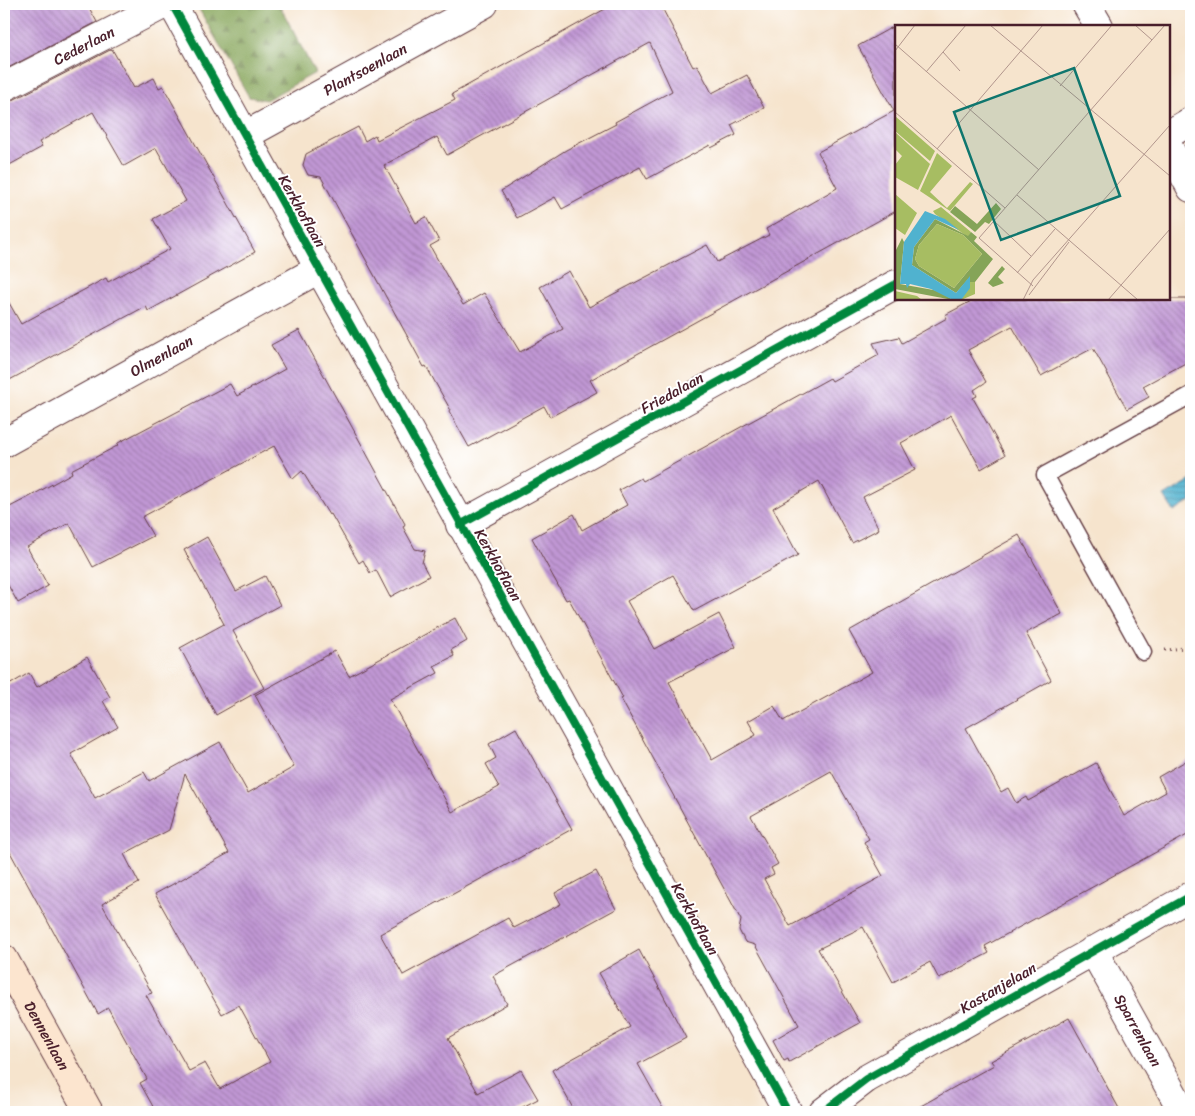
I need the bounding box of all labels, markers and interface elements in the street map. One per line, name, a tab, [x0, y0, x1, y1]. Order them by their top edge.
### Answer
street label: Cederlaan	[49, 19, 119, 73]
inset map	[895, 25, 1170, 300]
street label: Plantsoenlaan	[318, 36, 412, 103]
street label: Kerkhoflaan	[271, 169, 333, 253]
street label: Olmenlaan	[125, 328, 198, 384]
street label: Friedalaan	[636, 365, 708, 421]
street label: Kerkhoflaan	[467, 523, 529, 607]
street label: Kerkhoflaan	[664, 877, 726, 961]
street label: Kastanjelaan	[955, 955, 1041, 1021]
street label: Sparrenlaan	[1107, 989, 1169, 1072]
street label: Dennenlaan	[17, 996, 77, 1076]

